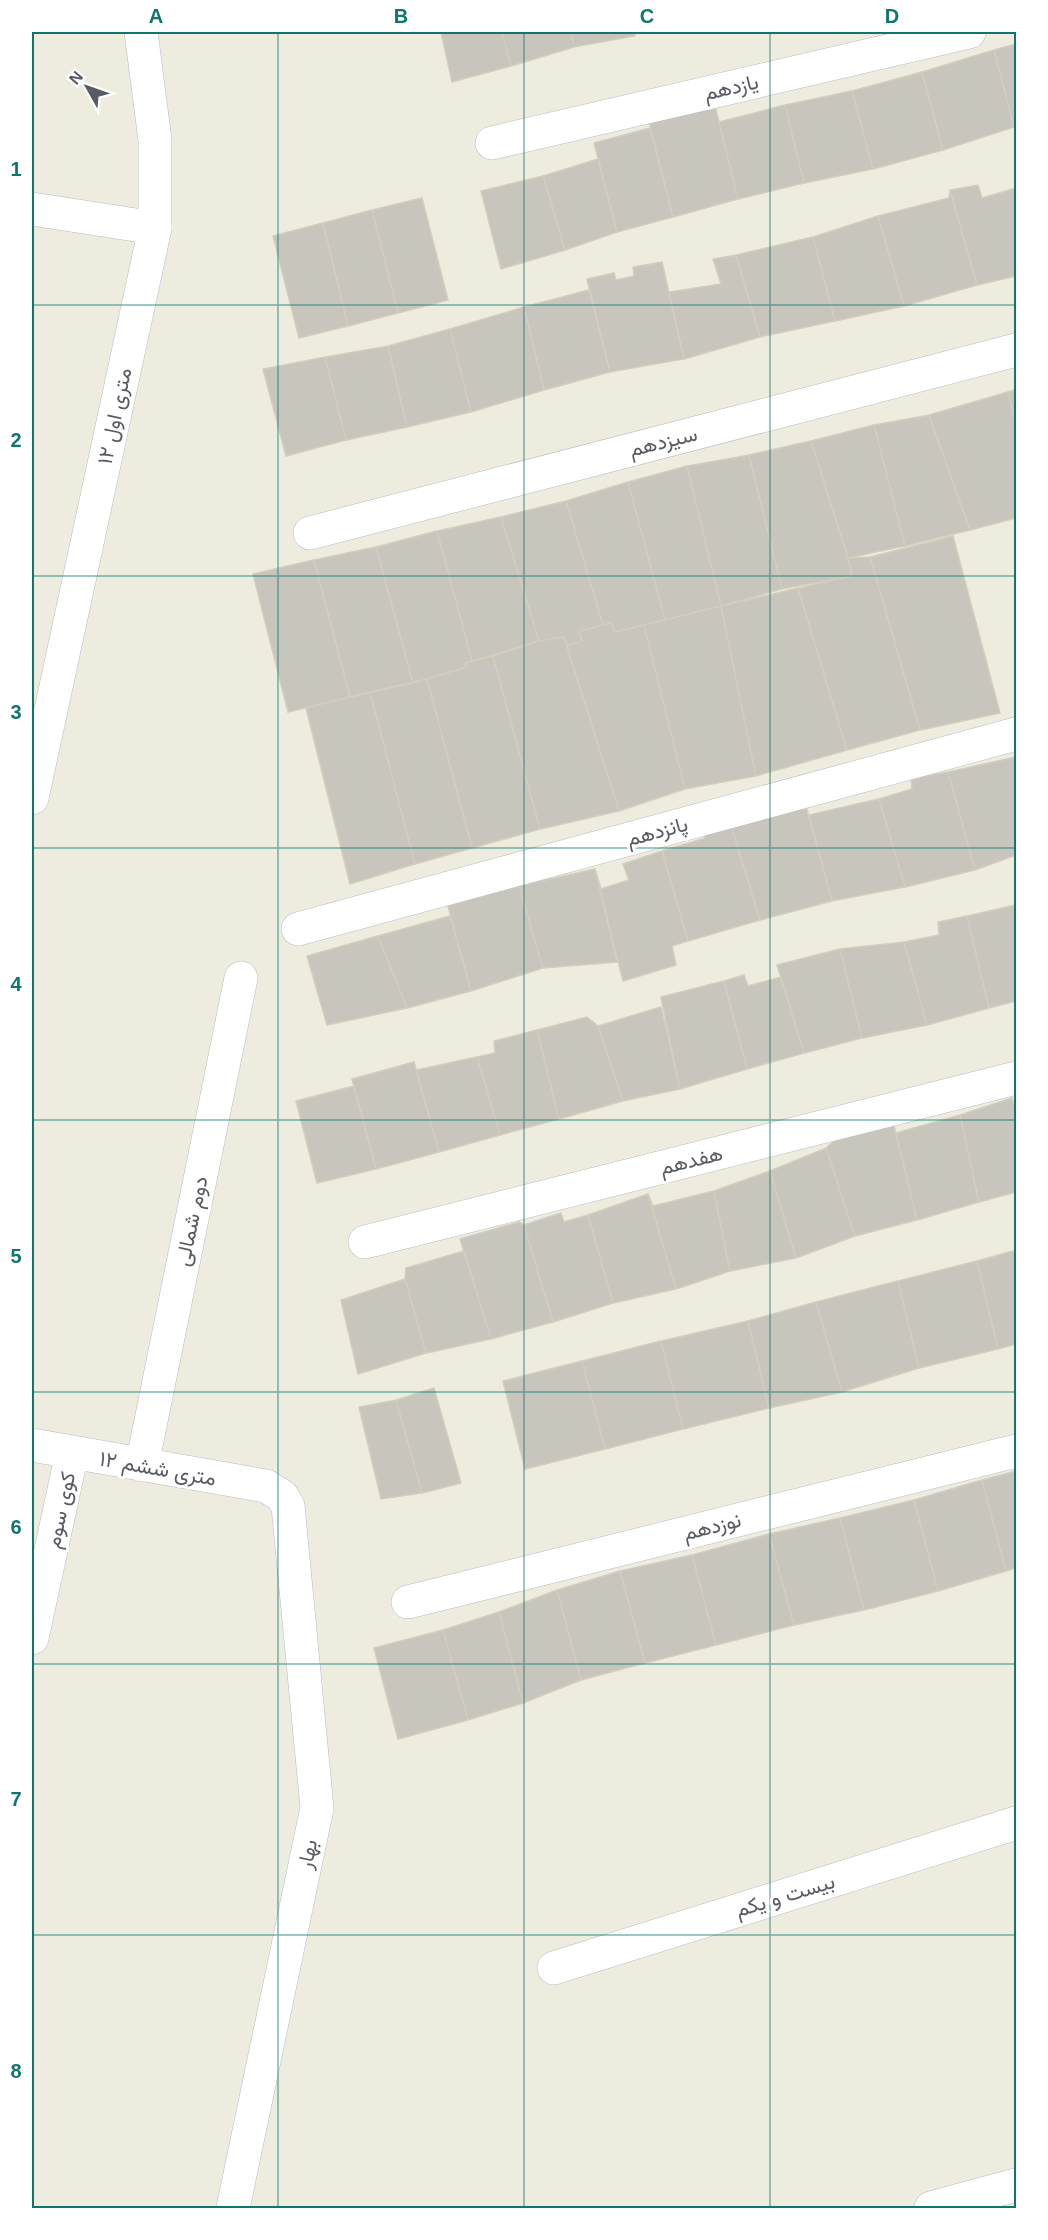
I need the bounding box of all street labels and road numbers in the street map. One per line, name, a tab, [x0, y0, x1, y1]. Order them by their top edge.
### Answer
street label: یازدهم	[701, 70, 761, 107]
street label: ۱۲ متری اول	[93, 366, 137, 467]
street label: سیزدهم	[627, 421, 700, 463]
street label: پانزدهم	[624, 812, 691, 853]
street label: هفدهم	[657, 1141, 726, 1182]
street label: دوم شمالی	[170, 1174, 215, 1269]
street label: ۱۲ متری ششم	[97, 1446, 218, 1493]
street label: کوی سوم	[41, 1470, 82, 1551]
street label: نوزدهم	[681, 1508, 744, 1547]
street label: بهار	[292, 1837, 323, 1872]
street label: بیست و یکم	[733, 1869, 838, 1924]

